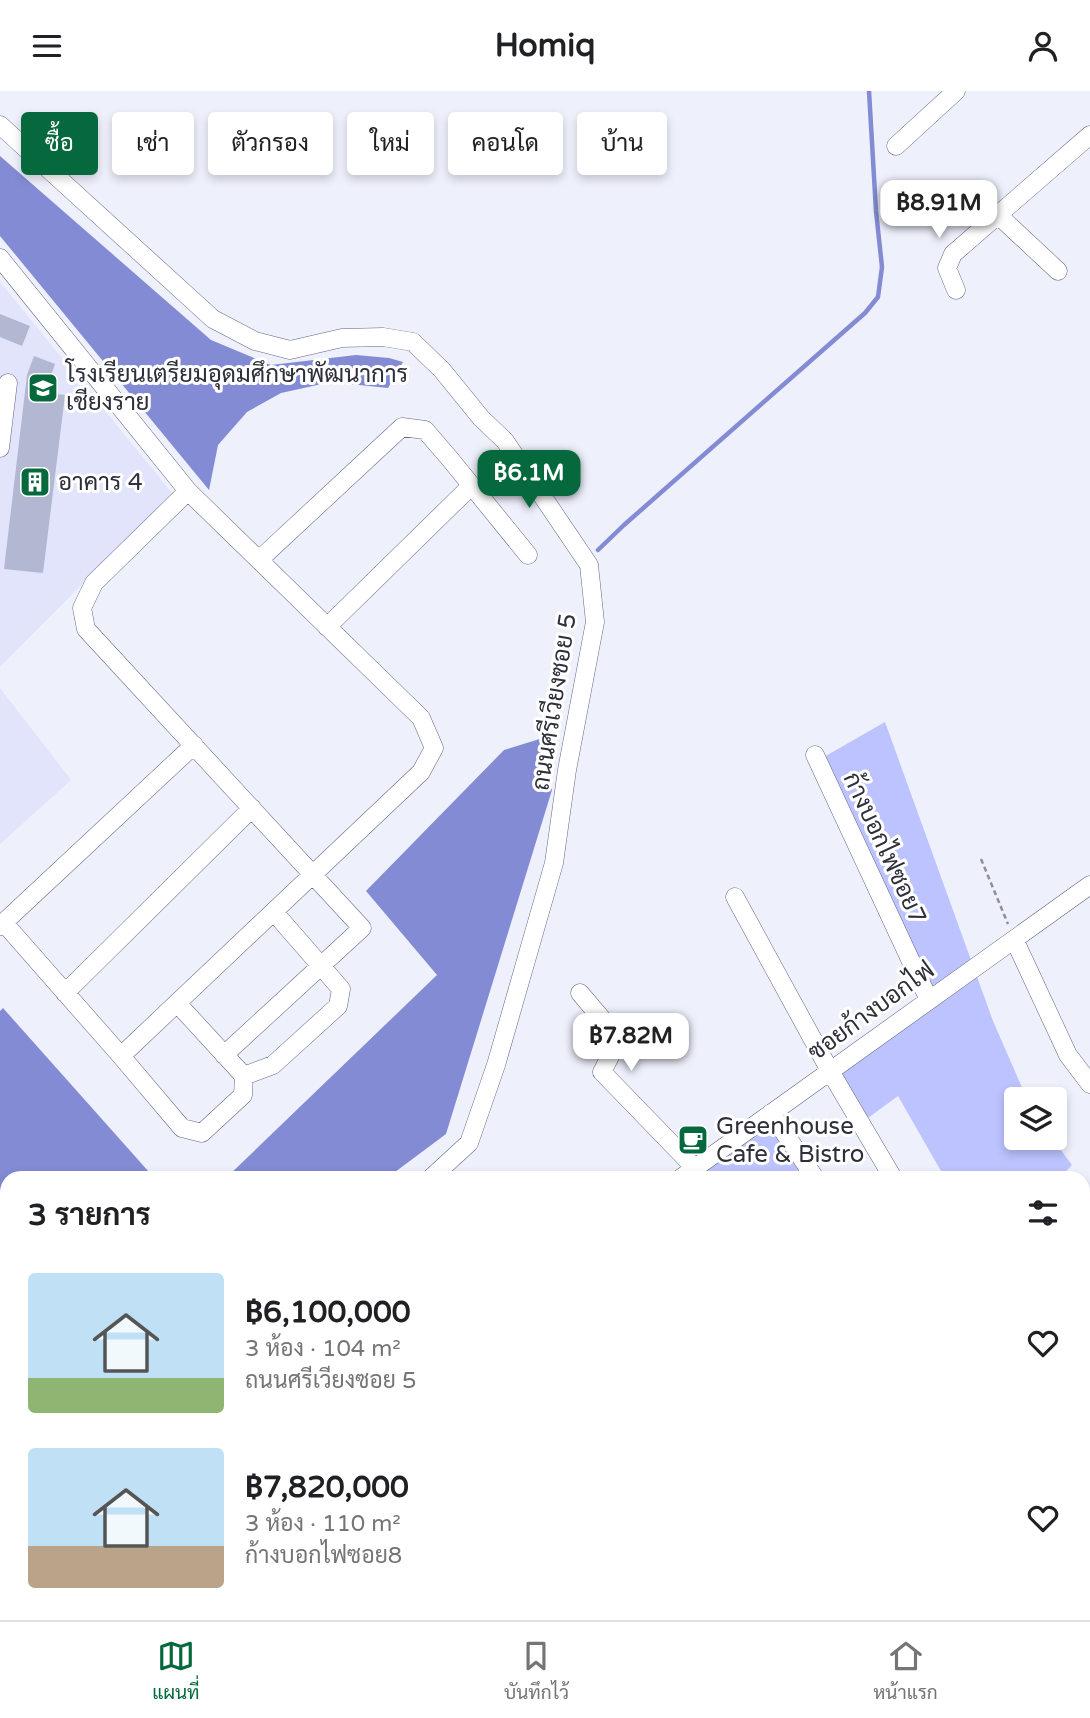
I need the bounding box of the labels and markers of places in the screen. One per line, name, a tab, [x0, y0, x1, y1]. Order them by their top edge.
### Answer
pin: ฿8.91M	[882, 181, 996, 240]
place label: โรงเรียนเตรียมอุดมศึกษาพัฒนาการ เชียงราย	[64, 358, 408, 417]
school or university icon: โรงเรียนเตรียมอุดมศึกษาพัฒนาการ เชียงราย	[26, 371, 60, 405]
pin: ฿6.1M	[480, 451, 578, 510]
building icon: อาคาร 4	[18, 465, 52, 499]
place label: อาคาร 4	[58, 468, 143, 497]
pin: ฿7.82M	[574, 1013, 688, 1073]
place label: Greenhouse Cafe & Bistro	[716, 1112, 864, 1169]
cafe icon: Greenhouse Cafe & Bistro	[676, 1123, 710, 1157]

